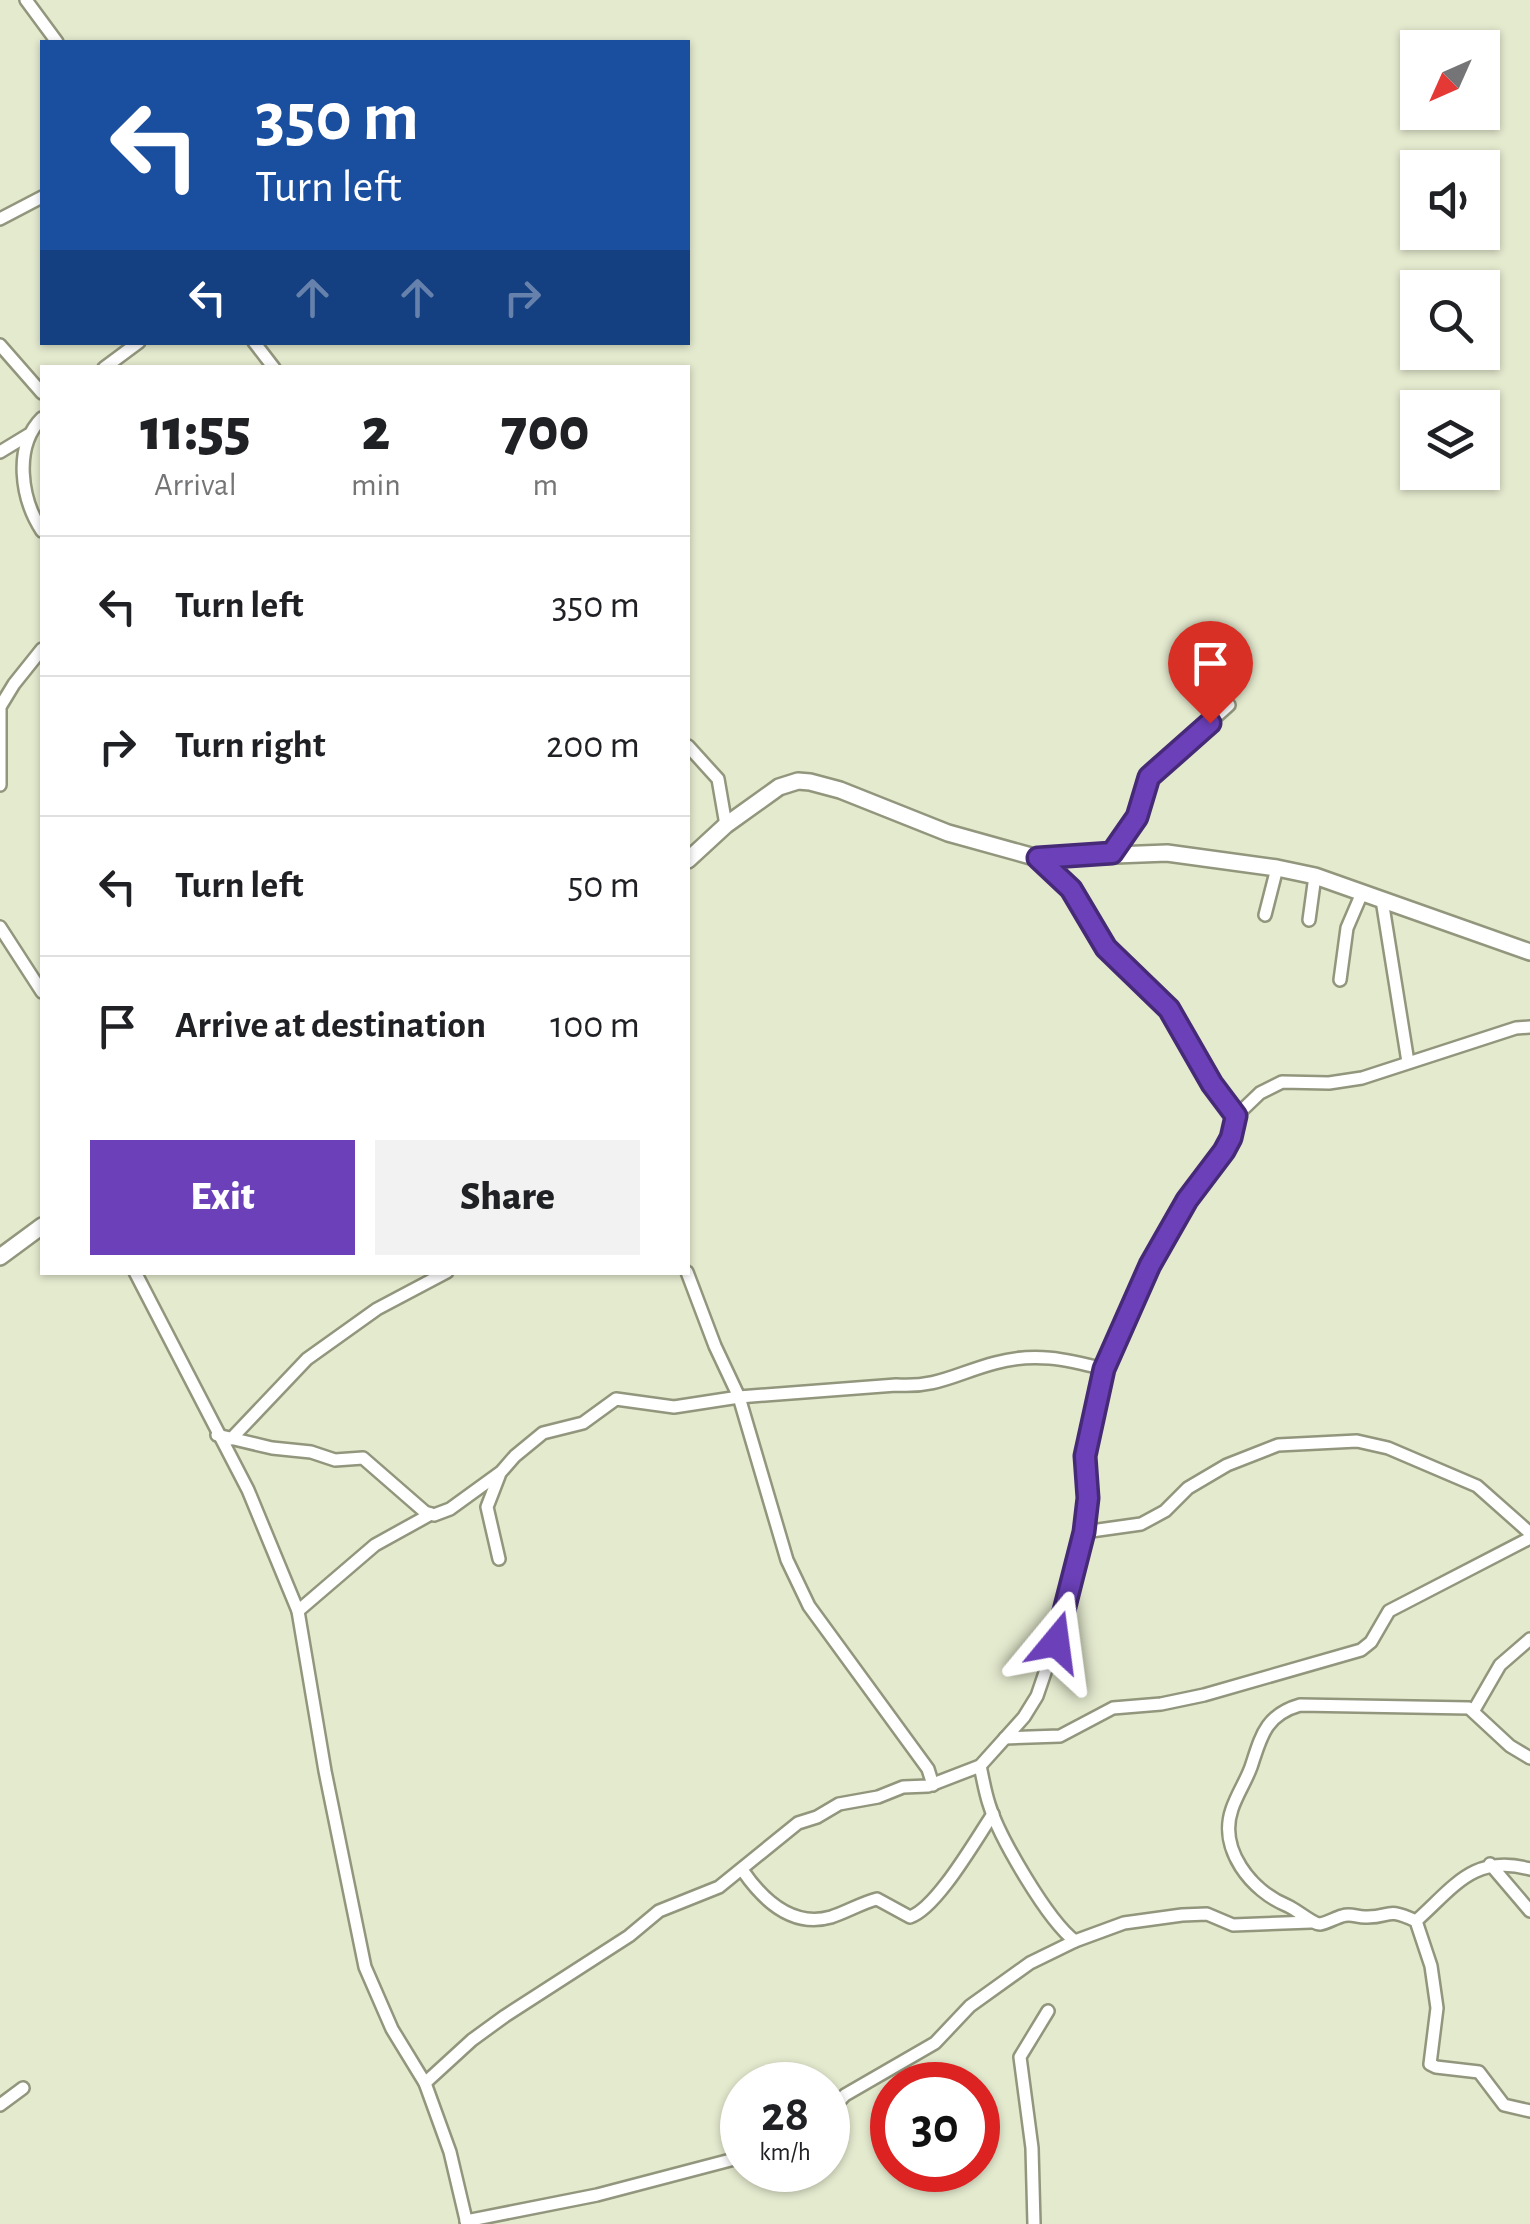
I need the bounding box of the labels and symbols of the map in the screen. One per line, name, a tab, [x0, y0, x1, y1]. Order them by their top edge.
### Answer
north arrow	[1400, 30, 1500, 130]
pin	[1168, 621, 1253, 724]
position arrow	[1004, 1590, 1108, 1694]
speed limit sign: 30	[870, 2062, 1000, 2192]

